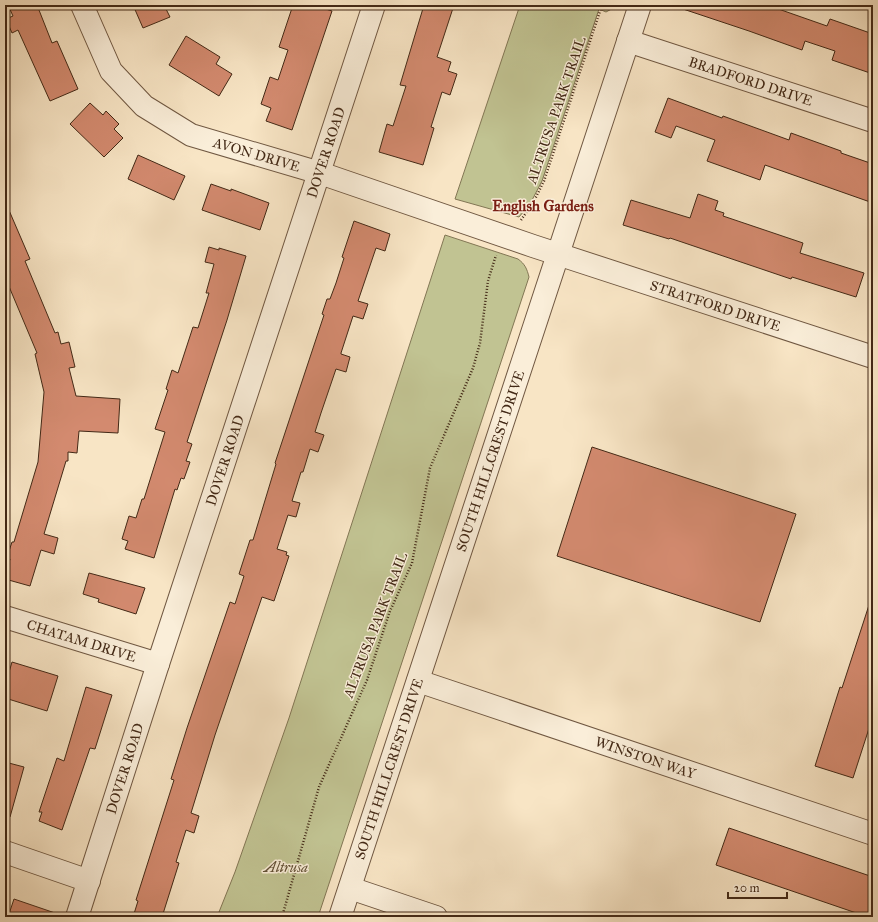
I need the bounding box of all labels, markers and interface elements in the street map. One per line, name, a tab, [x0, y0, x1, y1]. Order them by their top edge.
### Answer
street label: ALTRUSA PARK TRAIL	[523, 34, 590, 187]
street label: BRADFORD DRIVE	[686, 53, 815, 110]
street label: DOVER ROAD	[303, 105, 349, 200]
street label: AVON DRIVE	[210, 134, 302, 176]
district label: English Gardens	[492, 197, 594, 216]
street label: STRATFORD DRIVE	[648, 277, 783, 335]
street label: SOUTH HILLCREST DRIVE	[453, 368, 528, 554]
street label: DOVER ROAD	[202, 413, 248, 508]
street label: ALTRUSA PARK TRAIL	[339, 549, 411, 701]
street label: CHATAM DRIVE	[25, 616, 138, 666]
street label: SOUTH HILLCREST DRIVE	[351, 676, 427, 862]
street label: DOVER ROAD	[103, 721, 148, 816]
street label: WINSTON WAY	[593, 733, 699, 783]
park label: Altrusa	[262, 859, 308, 876]
scale bar	[728, 874, 787, 900]
text: 20 m	[734, 881, 760, 895]

